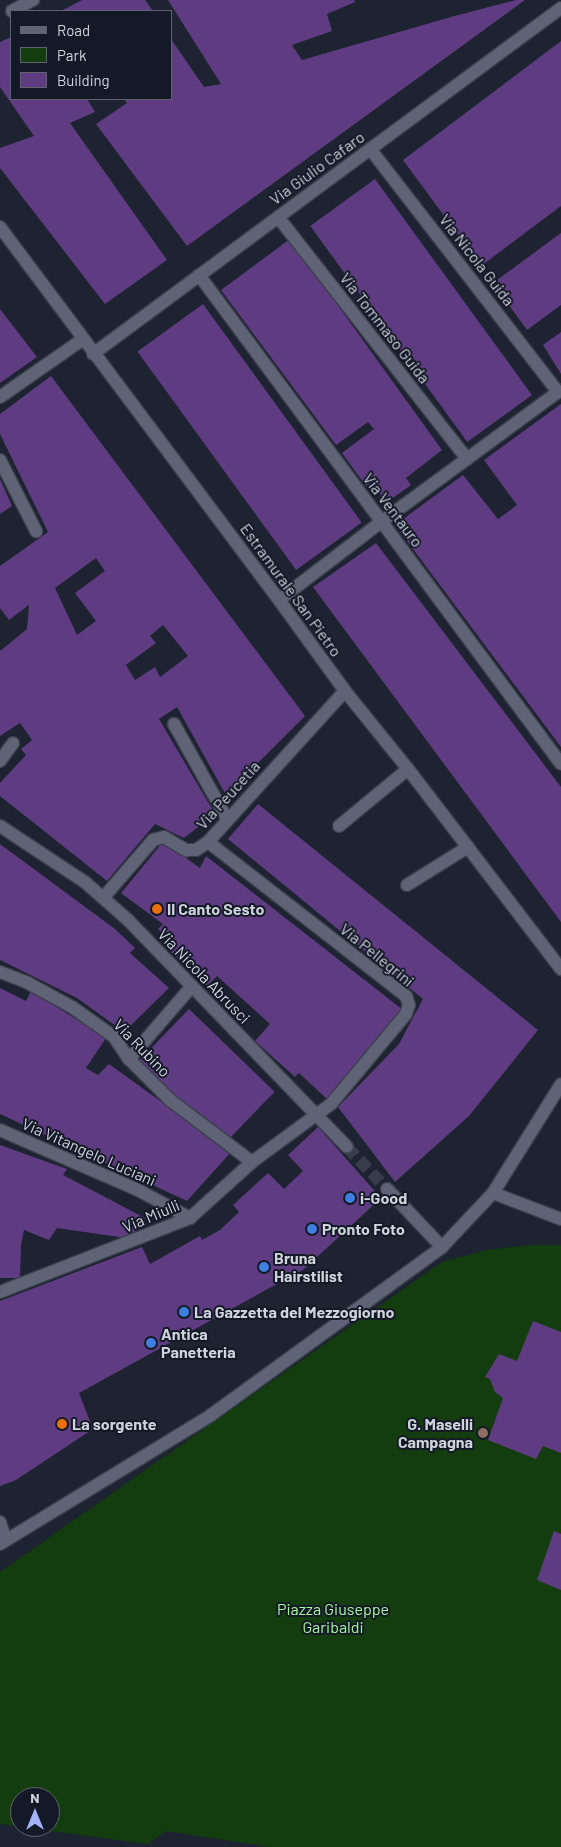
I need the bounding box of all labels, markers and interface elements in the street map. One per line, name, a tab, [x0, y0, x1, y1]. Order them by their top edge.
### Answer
legend	[10, 10, 172, 100]
text: Road	[57, 21, 90, 39]
text: Park	[57, 46, 86, 64]
text: Building	[57, 71, 110, 89]
street label: Via Giulio Cafaro	[266, 127, 368, 209]
street label: Via Nicola Guida	[435, 210, 519, 310]
street label: Via Tommaso Guida	[336, 269, 434, 387]
street label: Via Ventauro	[359, 469, 427, 551]
street label: Estramurale San Pietro	[236, 520, 346, 660]
street label: Via Peucetia	[192, 757, 264, 833]
place label: Il Canto Sesto	[167, 899, 264, 919]
marker: Il Canto Sesto	[151, 903, 163, 915]
street label: Via Pellegrini	[336, 919, 418, 991]
street label: Via Nicola Abrusci	[154, 924, 254, 1028]
street label: Via Rubino	[110, 1015, 174, 1081]
street label: Via Vitangelo Luciani	[19, 1114, 159, 1190]
place label: i-Good	[360, 1188, 407, 1208]
marker: i-Good	[344, 1192, 356, 1204]
street label: Via Miulli	[119, 1195, 183, 1237]
place label: Pronto Foto	[322, 1219, 405, 1239]
marker: Pronto Foto	[306, 1223, 318, 1235]
place label: Bruna Hairstilist	[274, 1248, 343, 1286]
marker: Bruna Hairstilist	[258, 1261, 270, 1273]
place label: La Gazzetta del Mezzogiorno	[194, 1302, 394, 1322]
marker: La Gazzetta del Mezzogiorno	[178, 1306, 190, 1318]
place label: Antica Panetteria	[161, 1324, 236, 1362]
marker: Antica Panetteria	[145, 1337, 157, 1349]
place label: La sorgente	[72, 1414, 157, 1434]
place label: G. Maselli Campagna	[398, 1414, 473, 1452]
marker: La sorgente	[56, 1418, 68, 1430]
marker: G. Maselli Campagna	[477, 1427, 489, 1439]
park label: Piazza Giuseppe Garibaldi	[277, 1599, 389, 1637]
north arrow	[10, 1787, 60, 1837]
text: N	[30, 1789, 40, 1806]

